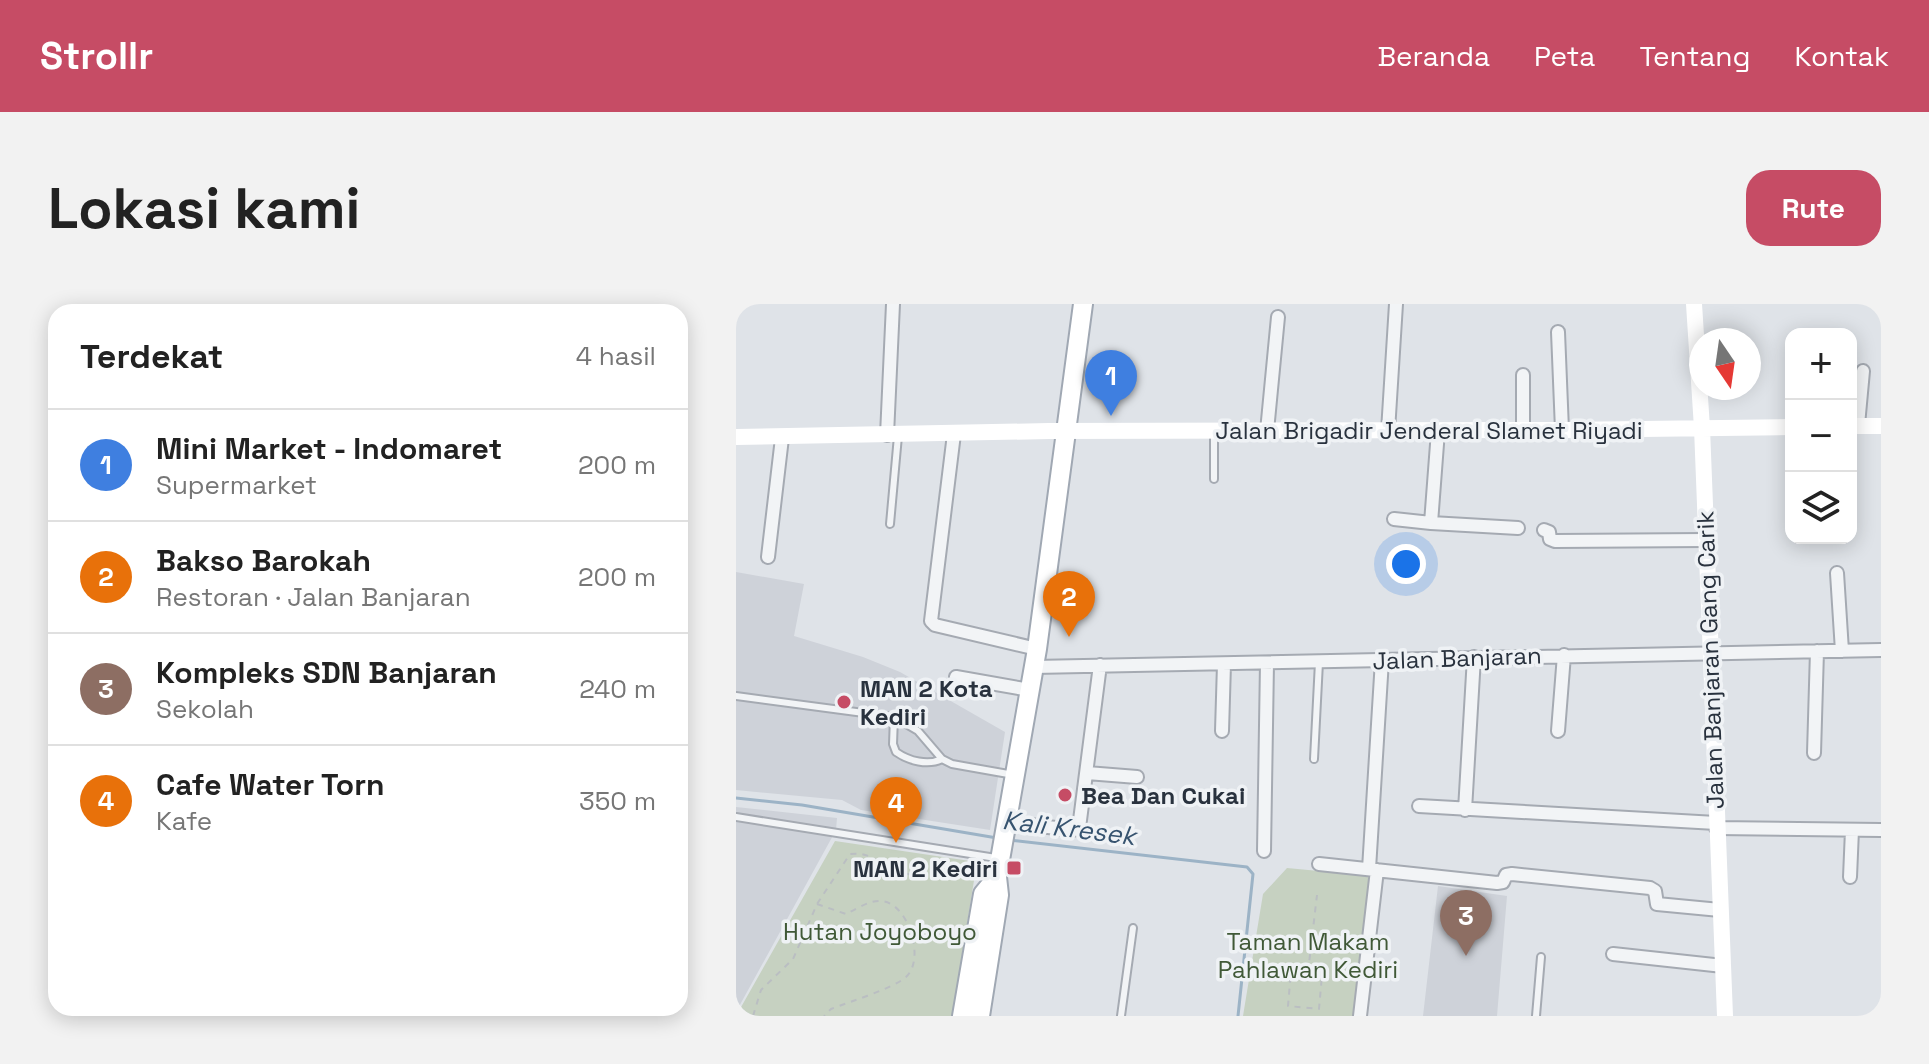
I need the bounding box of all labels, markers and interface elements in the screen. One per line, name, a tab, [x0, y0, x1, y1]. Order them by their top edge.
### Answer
text: Strollr	[40, 32, 153, 80]
text: Beranda	[1378, 38, 1490, 74]
text: Peta	[1534, 38, 1595, 74]
text: Tentang	[1639, 38, 1750, 74]
text: Kontak	[1794, 38, 1889, 74]
button: Rute	[1746, 170, 1881, 246]
text: Lokasi kami	[48, 173, 360, 244]
north arrow	[1689, 328, 1761, 400]
map controls	[1785, 328, 1857, 544]
button: +	[1785, 328, 1857, 400]
text: Terdekat	[80, 335, 223, 378]
text: 4 hasil	[576, 339, 656, 373]
pin: 1	[1085, 350, 1137, 416]
button: −	[1785, 400, 1857, 472]
street label: Jalan Brigadir Jenderal Slamet Riyadi	[1215, 415, 1643, 446]
text: Mini Market - Indomaret	[156, 429, 502, 468]
text: 1	[100, 448, 112, 482]
text: 200 m	[578, 448, 656, 482]
text: Supermarket	[156, 468, 317, 502]
button: layers	[1785, 472, 1857, 544]
street label: Jalan Banjaran Gang Carik	[1689, 510, 1731, 810]
text: Bakso Barokah	[156, 541, 371, 580]
your location	[1386, 544, 1426, 584]
text: 2	[98, 560, 114, 594]
text: 200 m	[578, 560, 656, 594]
pin: 2	[1043, 571, 1095, 637]
text: Restoran · Jalan Banjaran	[156, 580, 471, 614]
street label: Jalan Banjaran	[1372, 640, 1542, 676]
text: Kompleks SDN Banjaran	[156, 653, 497, 692]
text: 3	[98, 672, 114, 706]
text: 240 m	[579, 672, 656, 706]
place label: MAN 2 Kota Kediri	[860, 673, 993, 732]
text: Sekolah	[156, 692, 254, 726]
marker: MAN 2 Kota Kediri	[835, 693, 853, 711]
text: Cafe Water Torn	[156, 765, 385, 804]
pin: 4	[870, 777, 922, 843]
place label: Bea Dan Cukai	[1081, 780, 1245, 811]
text: 4	[98, 784, 114, 818]
text: 350 m	[579, 784, 656, 818]
marker: Bea Dan Cukai	[1056, 786, 1074, 804]
water label: Kali Kresek	[1000, 803, 1141, 853]
text: Kafe	[156, 804, 212, 838]
place label: MAN 2 Kediri	[853, 853, 998, 884]
marker: MAN 2 Kediri	[1005, 859, 1023, 877]
pin: 3	[1440, 890, 1492, 956]
park label: Hutan Joyoboyo	[783, 916, 977, 947]
park label: Taman Makam Pahlawan Kediri	[1218, 926, 1398, 985]

